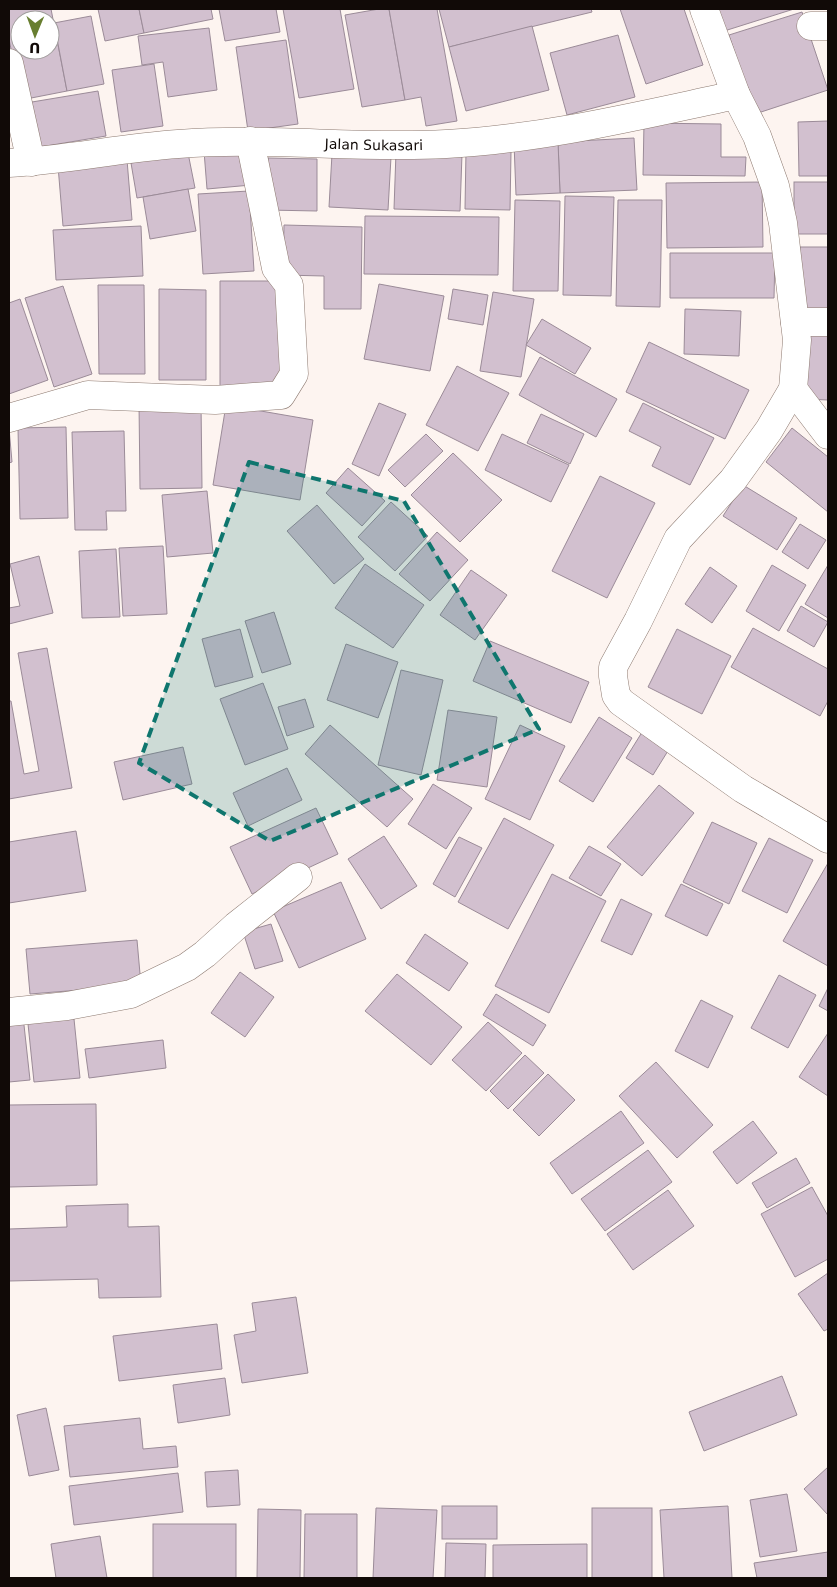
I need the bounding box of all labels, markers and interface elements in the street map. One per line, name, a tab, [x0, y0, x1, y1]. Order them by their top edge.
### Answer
north arrow	[10, 10, 60, 60]
text: U	[29, 40, 41, 56]
street label: Jalan Sukasari	[323, 136, 423, 153]

